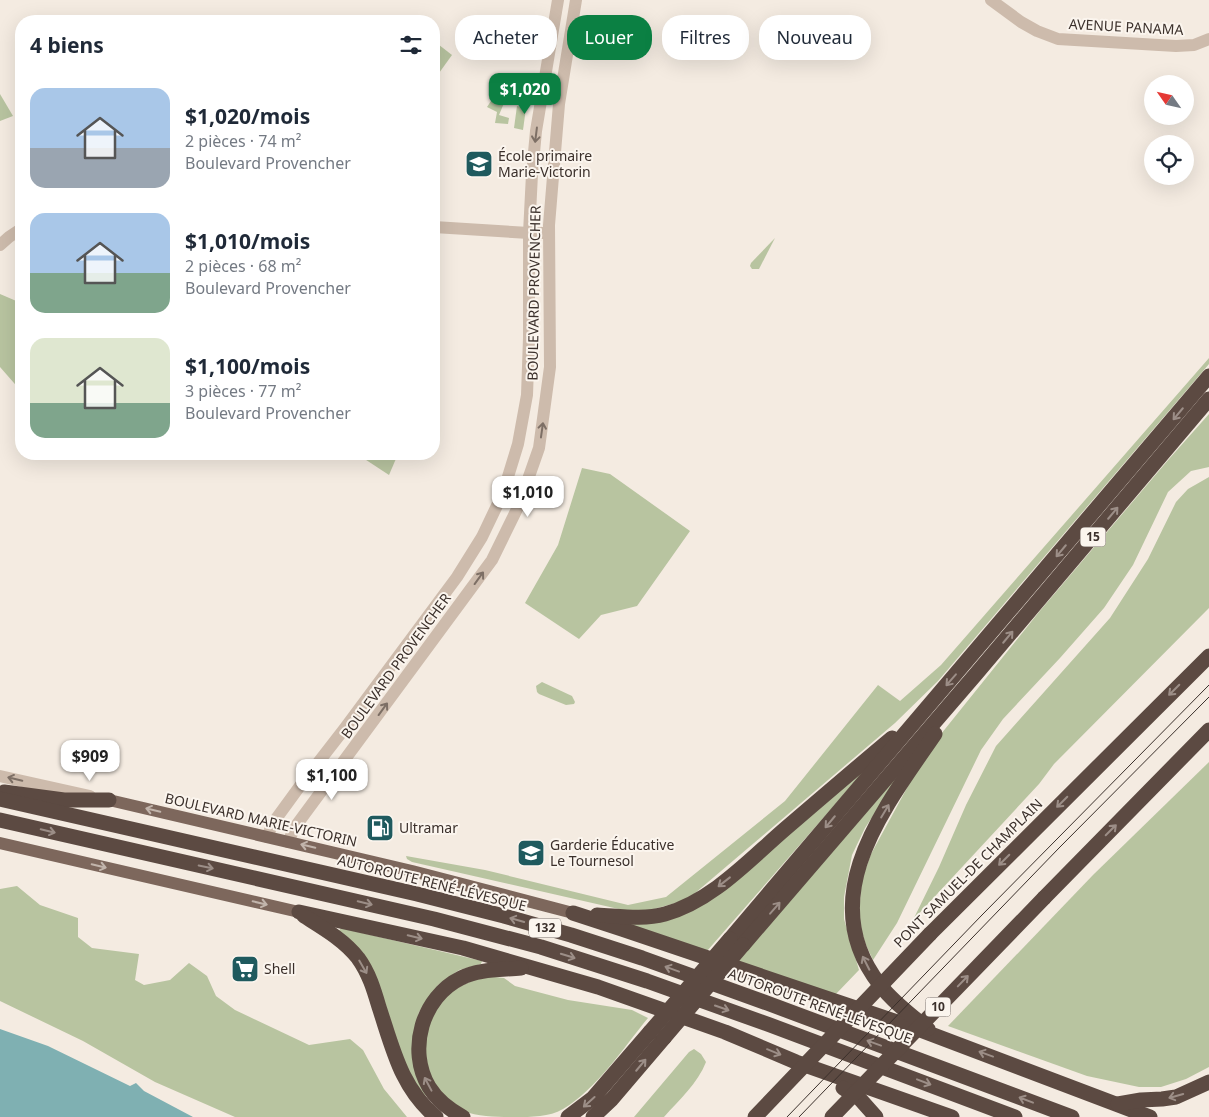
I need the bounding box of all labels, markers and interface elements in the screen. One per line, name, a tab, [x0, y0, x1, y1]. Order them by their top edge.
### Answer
street label: AVENUE PANAMA	[1068, 14, 1184, 39]
chip: Acheter	[455, 15, 557, 60]
chip: Louer	[567, 15, 652, 60]
chip: Filtres	[662, 15, 749, 60]
chip: Nouveau	[759, 15, 871, 60]
text: 4 biens	[30, 31, 104, 59]
icon: filters	[397, 31, 425, 59]
pin: $1,020	[484, 72, 566, 115]
north arrow	[1144, 75, 1194, 125]
map controls	[1144, 75, 1194, 185]
text: $1,020	[500, 78, 550, 100]
text: $1,020/mois	[185, 102, 310, 130]
icon: home	[70, 108, 130, 168]
one-way arrow	[531, 126, 541, 142]
text: 2 pièces · 74 m²	[185, 130, 301, 152]
button: locate	[1144, 135, 1194, 185]
place label: École primaire Marie-Victorin	[498, 146, 592, 181]
school or university icon: École primaire Marie-Victorin	[464, 149, 494, 179]
text: Boulevard Provencher	[185, 152, 351, 174]
street label: BOULEVARD PROVENCHER	[522, 205, 545, 381]
text: $1,010/mois	[185, 227, 310, 255]
icon: home	[70, 233, 130, 293]
text: 2 pièces · 68 m²	[185, 255, 301, 277]
text: Boulevard Provencher	[185, 277, 351, 299]
text: $1,100/mois	[185, 352, 310, 380]
icon: home	[70, 358, 130, 418]
text: 3 pièces · 77 m²	[185, 380, 301, 402]
text: Boulevard Provencher	[185, 402, 351, 424]
one-way arrow	[1172, 407, 1183, 420]
one-way arrow	[537, 422, 547, 438]
pin: $1,010	[487, 476, 569, 518]
text: $1,010	[503, 481, 553, 503]
one-way arrow	[1107, 507, 1118, 520]
road number: 15	[1080, 528, 1106, 546]
one-way arrow	[1056, 544, 1067, 557]
one-way arrow	[473, 572, 484, 585]
street label: BOULEVARD PROVENCHER	[336, 589, 455, 742]
one-way arrow	[1002, 631, 1013, 644]
one-way arrow	[945, 673, 956, 686]
one-way arrow	[1169, 684, 1181, 696]
one-way arrow	[377, 703, 388, 717]
pin: $909	[60, 740, 120, 782]
text: $909	[72, 745, 108, 767]
pin: $1,100	[291, 758, 373, 801]
text: $1,100	[307, 764, 357, 786]
one-way arrow	[8, 774, 24, 783]
street label: BOULEVARD MARIE-VICTORIN	[163, 788, 359, 851]
street label: PONT SAMUEL-DE CHAMPLAIN	[889, 794, 1046, 951]
one-way arrow	[1055, 796, 1068, 808]
one-way arrow	[881, 804, 891, 818]
one-way arrow	[145, 805, 161, 814]
fuel station icon: Ultramar	[365, 813, 395, 843]
one-way arrow	[824, 816, 835, 829]
place label: Ultramar	[399, 818, 458, 837]
one-way arrow	[1104, 824, 1116, 836]
one-way arrow	[39, 827, 55, 836]
place label: Garderie Éducative Le Tournesol	[550, 835, 674, 870]
school or university icon: Garderie Éducative Le Tournesol	[516, 838, 546, 868]
one-way arrow	[301, 841, 317, 850]
street label: AUTOROUTE RENÉ-LÉVESQUE	[336, 850, 529, 915]
one-way arrow	[998, 854, 1010, 866]
one-way arrow	[90, 862, 106, 871]
one-way arrow	[198, 863, 214, 872]
one-way arrow	[718, 876, 731, 887]
one-way arrow	[251, 899, 267, 908]
one-way arrow	[356, 899, 372, 908]
one-way arrow	[769, 901, 781, 914]
one-way arrow	[510, 914, 526, 924]
road number: 132	[529, 918, 561, 938]
one-way arrow	[407, 933, 423, 942]
one-way arrow	[560, 951, 576, 961]
supermarket icon: Shell	[230, 954, 260, 984]
one-way arrow	[861, 956, 871, 971]
place label: Shell	[264, 959, 295, 978]
one-way arrow	[358, 959, 368, 974]
street label: AUTOROUTE RENÉ-LÉVESQUE	[726, 963, 915, 1048]
one-way arrow	[665, 964, 680, 973]
one-way arrow	[957, 975, 969, 987]
road number: 10	[926, 998, 950, 1016]
one-way arrow	[714, 1004, 729, 1013]
one-way arrow	[867, 1038, 882, 1047]
one-way arrow	[766, 1048, 781, 1058]
one-way arrow	[979, 1049, 994, 1058]
one-way arrow	[635, 1058, 647, 1071]
one-way arrow	[423, 1077, 433, 1092]
one-way arrow	[916, 1078, 931, 1087]
one-way arrow	[1168, 1092, 1184, 1102]
one-way arrow	[1019, 1095, 1034, 1104]
one-way arrow	[582, 1096, 595, 1108]

